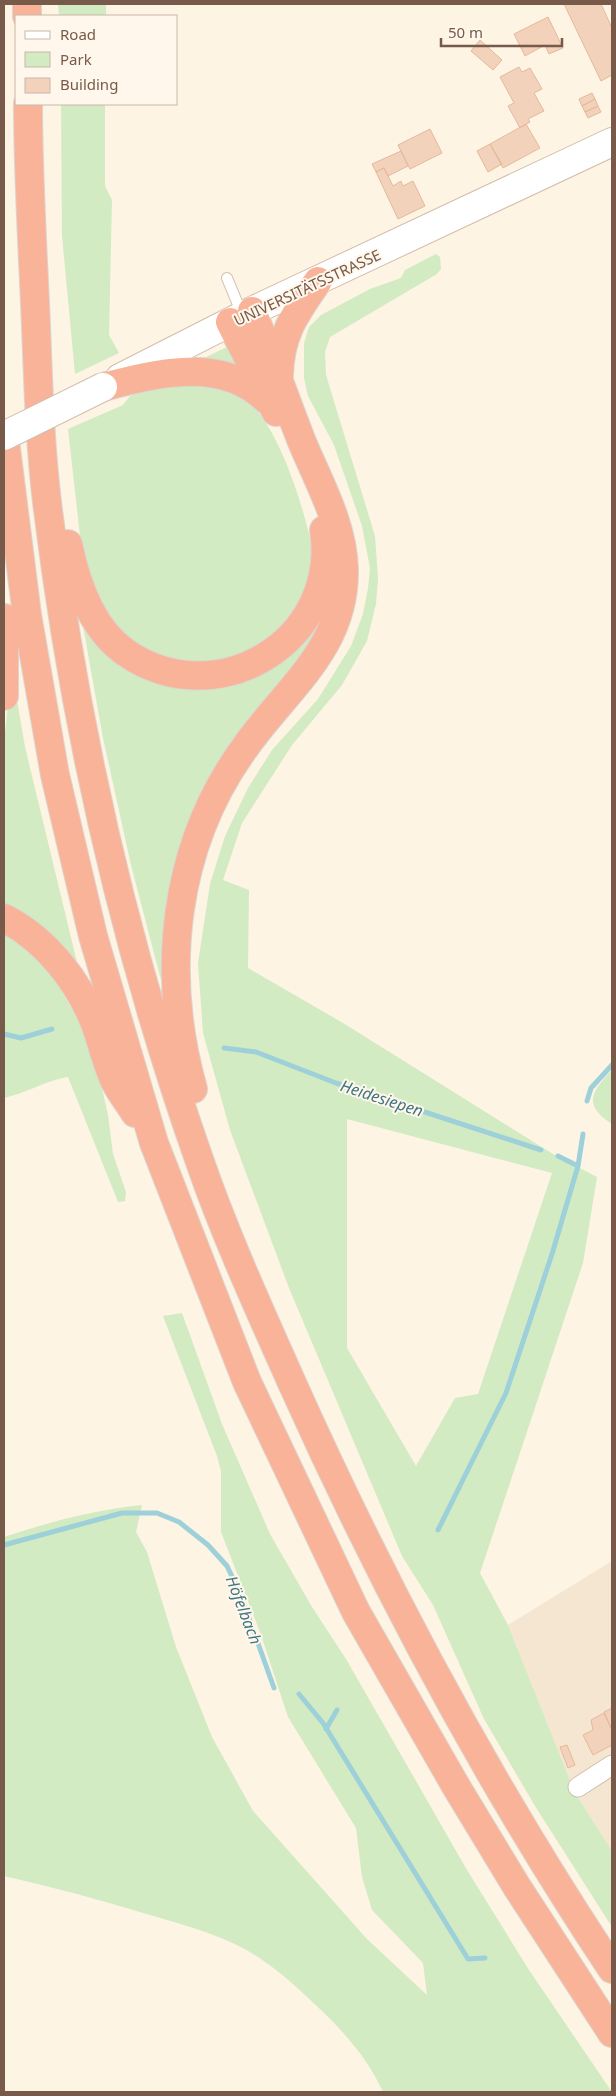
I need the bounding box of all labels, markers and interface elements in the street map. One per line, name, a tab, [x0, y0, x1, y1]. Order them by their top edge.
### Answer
legend	[15, 15, 178, 105]
scale bar	[441, 15, 562, 47]
text: 50 m	[448, 22, 483, 42]
text: Road	[60, 24, 96, 44]
text: Park	[60, 49, 92, 69]
text: Building	[60, 74, 118, 94]
street label: UNIVERSITÄTSSTRASSE	[230, 244, 384, 330]
water label: Heidesiepen	[338, 1074, 426, 1122]
water label: Höfelbach	[221, 1572, 267, 1648]

